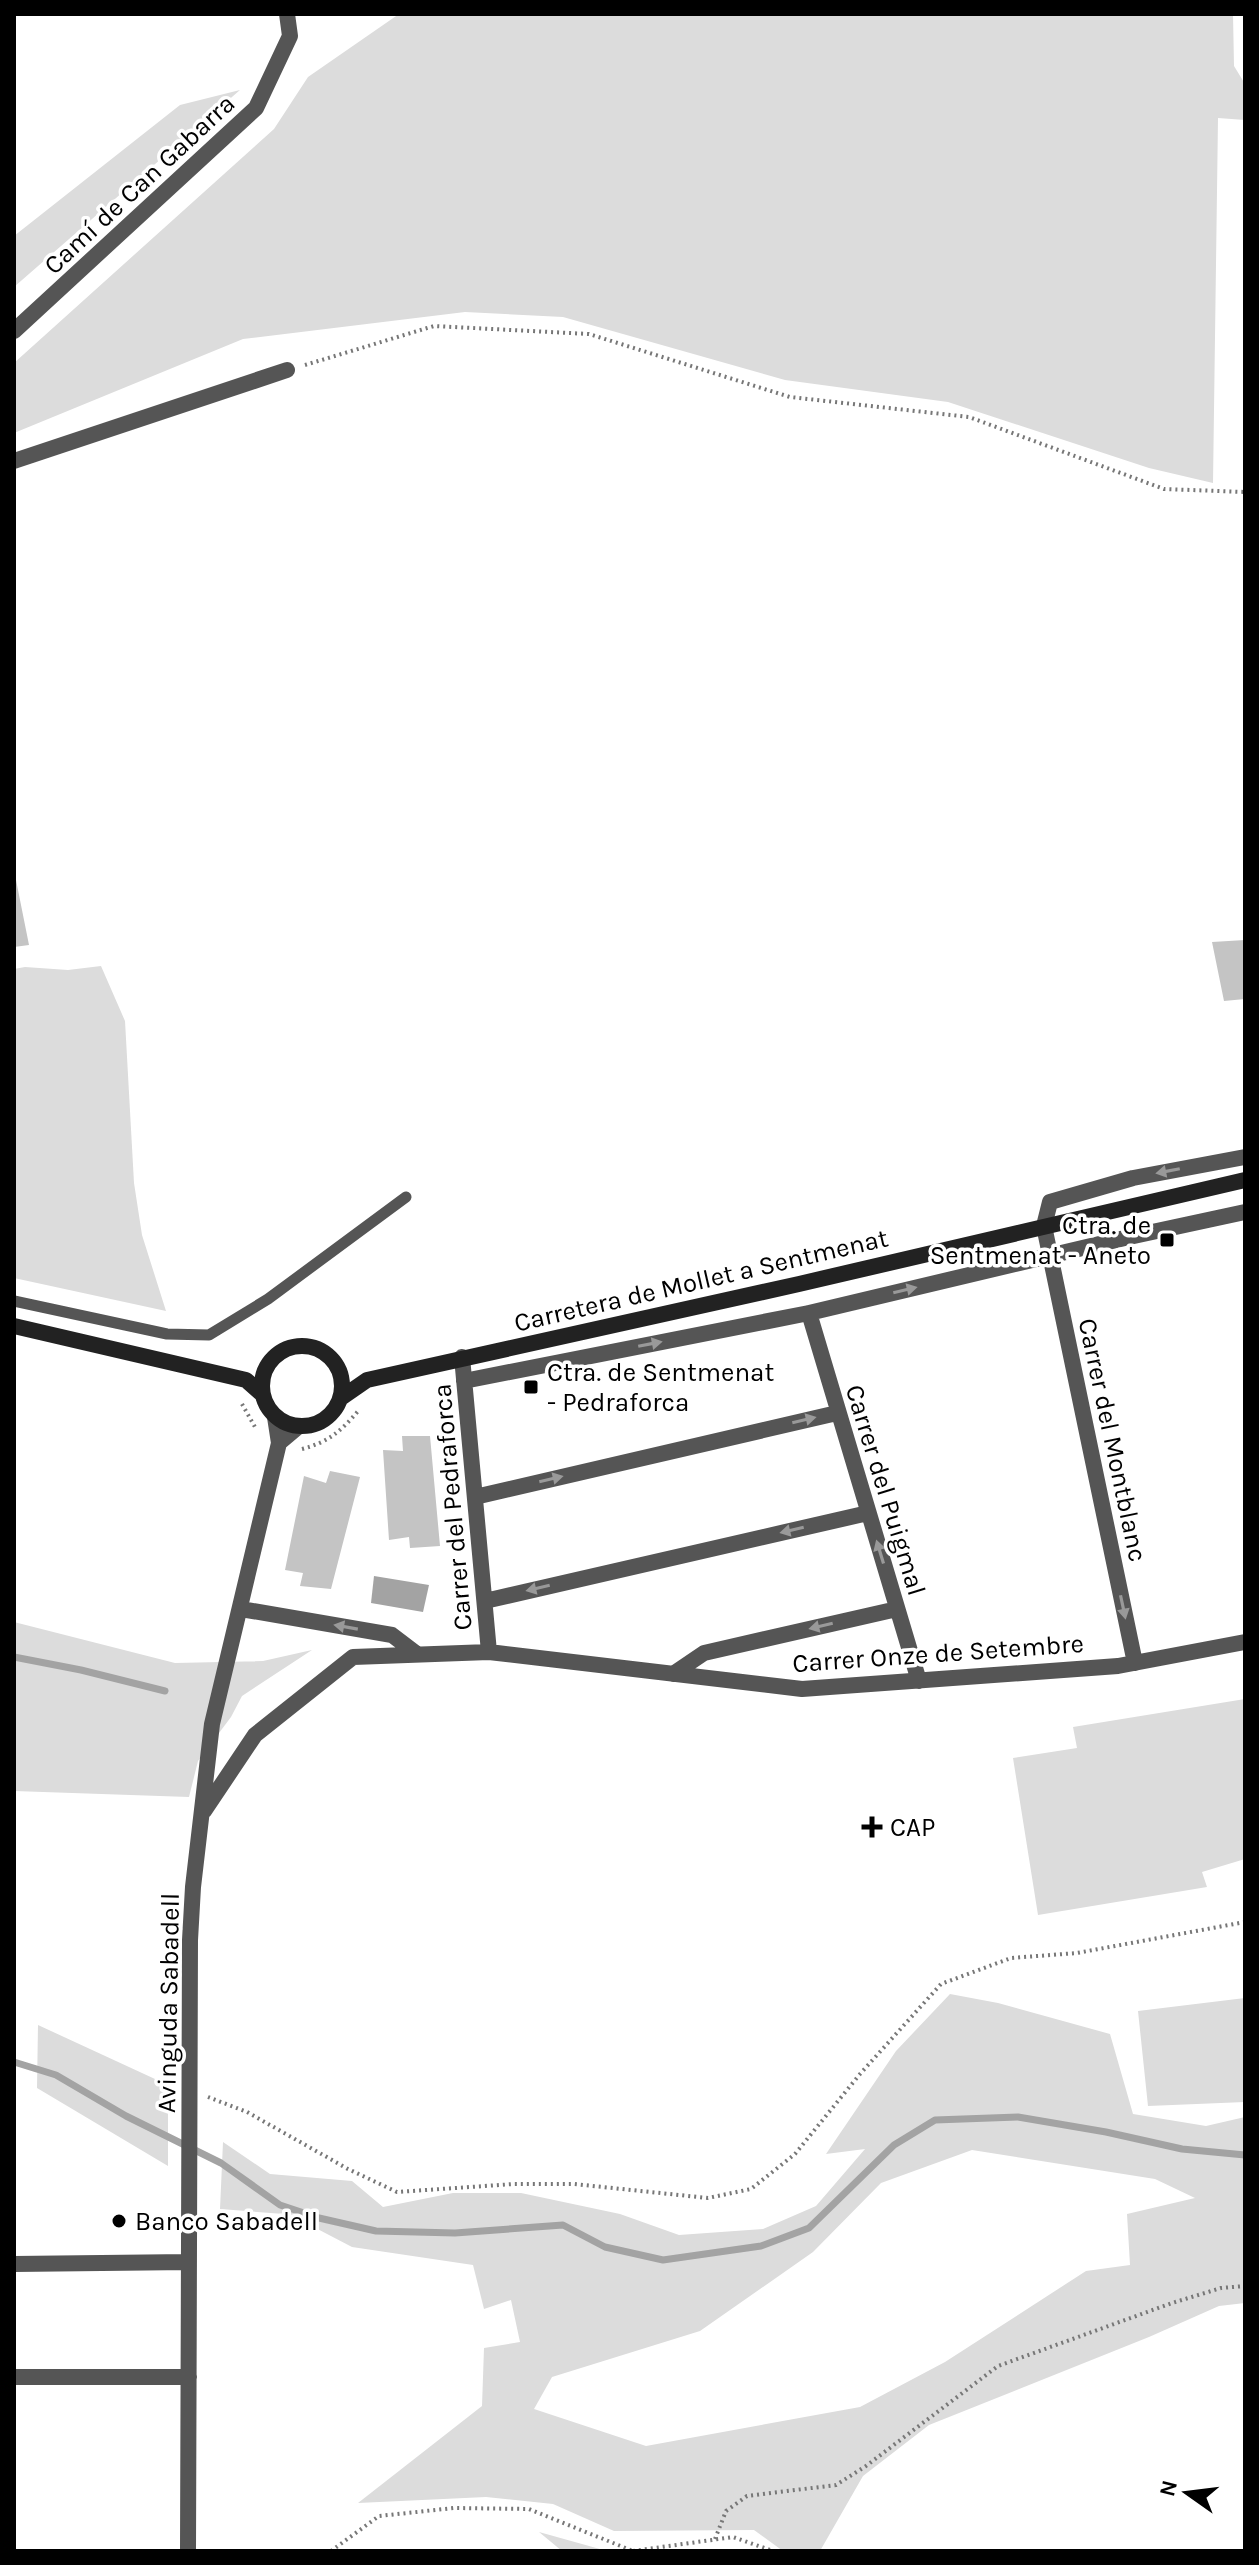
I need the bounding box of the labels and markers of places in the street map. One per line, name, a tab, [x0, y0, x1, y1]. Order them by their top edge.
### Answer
place label: Ctra. de Sentmenat - Aneto	[930, 1210, 1151, 1271]
marker: Ctra. de Sentmenat - Aneto	[1158, 1231, 1176, 1249]
place label: Ctra. de Sentmenat - Pedraforca	[547, 1357, 774, 1418]
marker: Ctra. de Sentmenat - Pedraforca	[522, 1378, 540, 1396]
place label: CAP	[890, 1812, 935, 1843]
marker: CAP	[861, 1816, 883, 1838]
place label: Banco Sabadell	[135, 2206, 318, 2237]
marker: Banco Sabadell	[110, 2212, 128, 2230]

